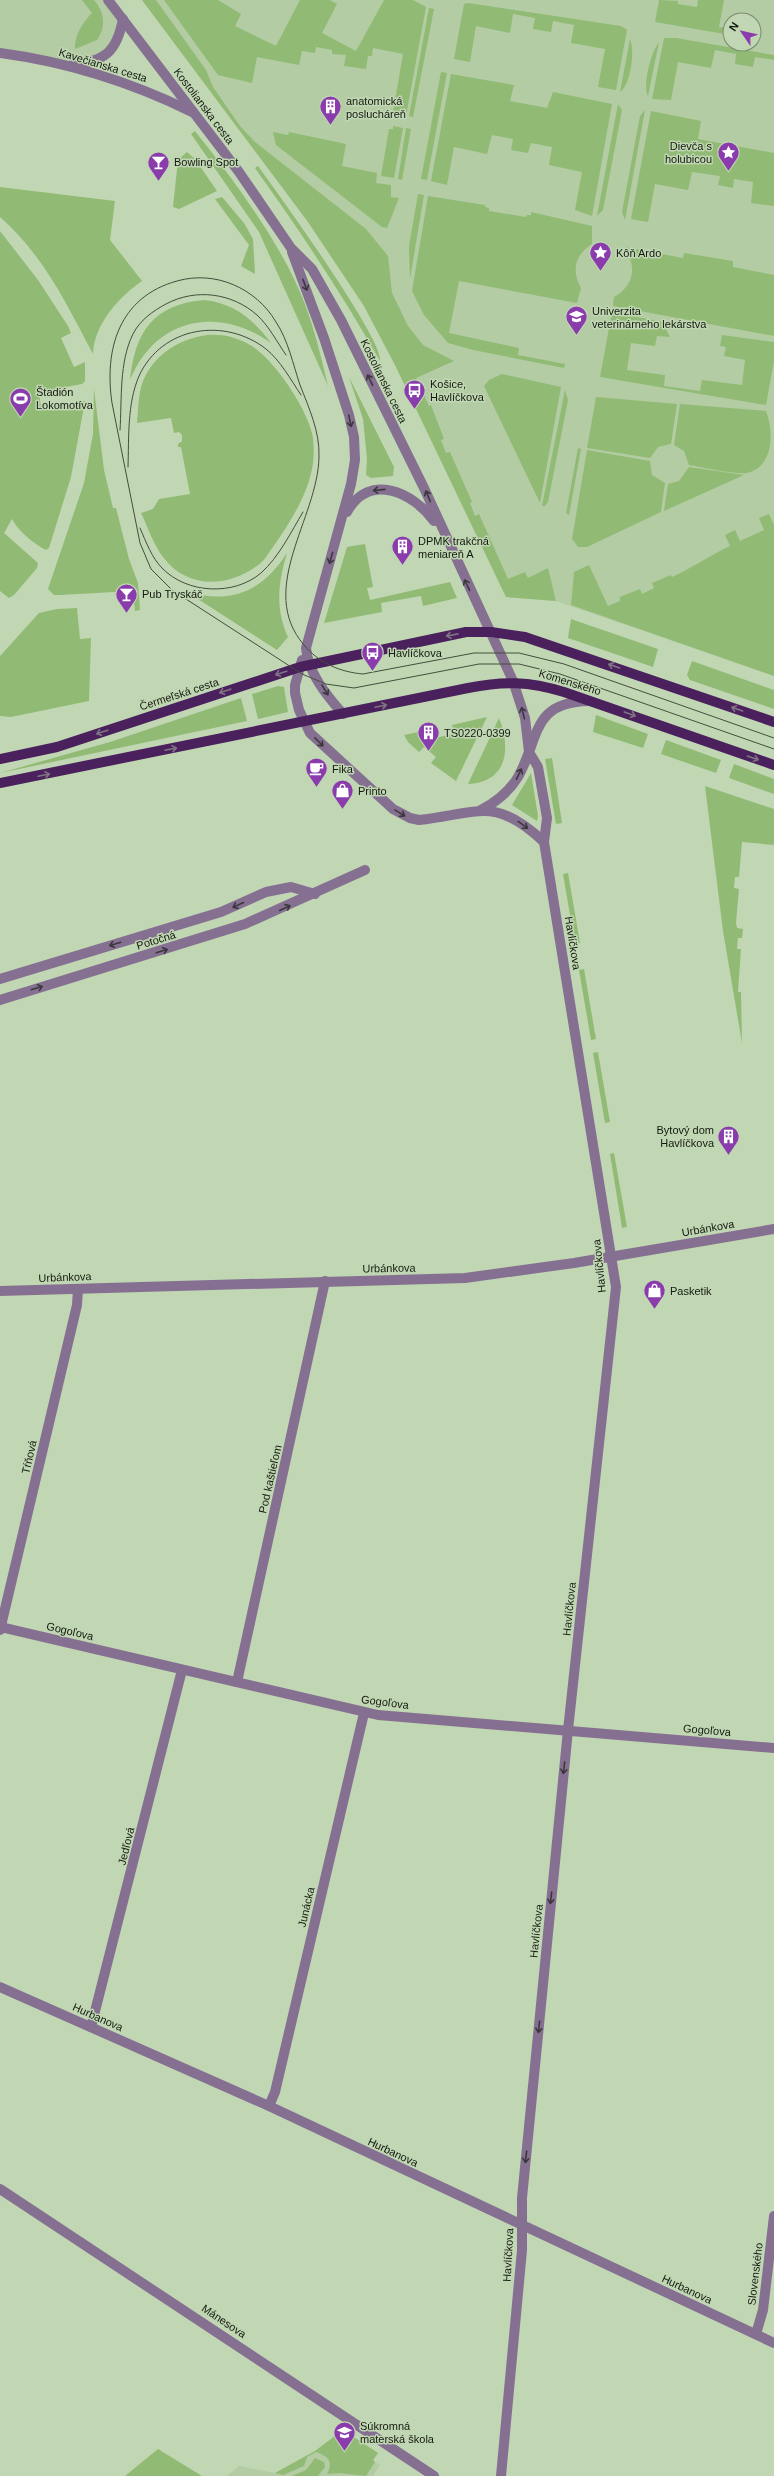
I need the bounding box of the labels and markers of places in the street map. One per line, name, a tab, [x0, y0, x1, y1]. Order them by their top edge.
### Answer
building icon: anatomická poslucháreň	[317, 94, 343, 127]
place label: anatomická poslucháreň	[346, 95, 406, 120]
place icon: Dievča s holubicou	[715, 139, 741, 172]
place label: Dievča s holubicou	[665, 140, 712, 165]
bar icon: Bowling Spot	[145, 149, 171, 182]
place label: Bowling Spot	[174, 156, 238, 168]
place icon: Kôň Ardo	[587, 240, 613, 273]
place label: Kôň Ardo	[616, 247, 661, 259]
school or university icon: Univerzita veterinárneho lekárstva	[564, 304, 590, 337]
place label: Univerzita veterinárneho lekárstva	[592, 305, 707, 330]
bus stop icon: Košice, Havlíčkova	[402, 377, 428, 410]
place label: Košice, Havlíčkova	[430, 378, 485, 403]
sports icon: Štadión Lokomotíva	[8, 385, 34, 418]
place label: Štadión Lokomotíva	[36, 386, 94, 411]
building icon: DPMK trakčná meniareň A	[389, 534, 415, 567]
place label: DPMK trakčná meniareň A	[418, 535, 490, 560]
bar icon: Pub Tryskáč	[114, 581, 140, 614]
place label: Pub Tryskáč	[142, 588, 203, 600]
bus stop icon: Havlíčkova	[359, 640, 385, 673]
place label: Havlíčkova	[388, 647, 443, 659]
building icon: TS0220-0399	[416, 720, 442, 753]
place label: TS0220-0399	[444, 727, 511, 739]
cafe icon: Fika	[304, 756, 330, 789]
place label: Fika	[332, 763, 354, 775]
shop icon: Printo	[330, 778, 356, 811]
place label: Printo	[358, 785, 387, 797]
building icon: Bytový dom Havlíčkova	[716, 1123, 742, 1156]
place label: Bytový dom Havlíčkova	[657, 1124, 715, 1149]
shop icon: Pasketik	[641, 1278, 667, 1311]
place label: Pasketik	[670, 1285, 712, 1297]
school or university icon: Súkromná materská škola	[332, 2419, 358, 2452]
place label: Súkromná materská škola	[360, 2420, 435, 2445]

